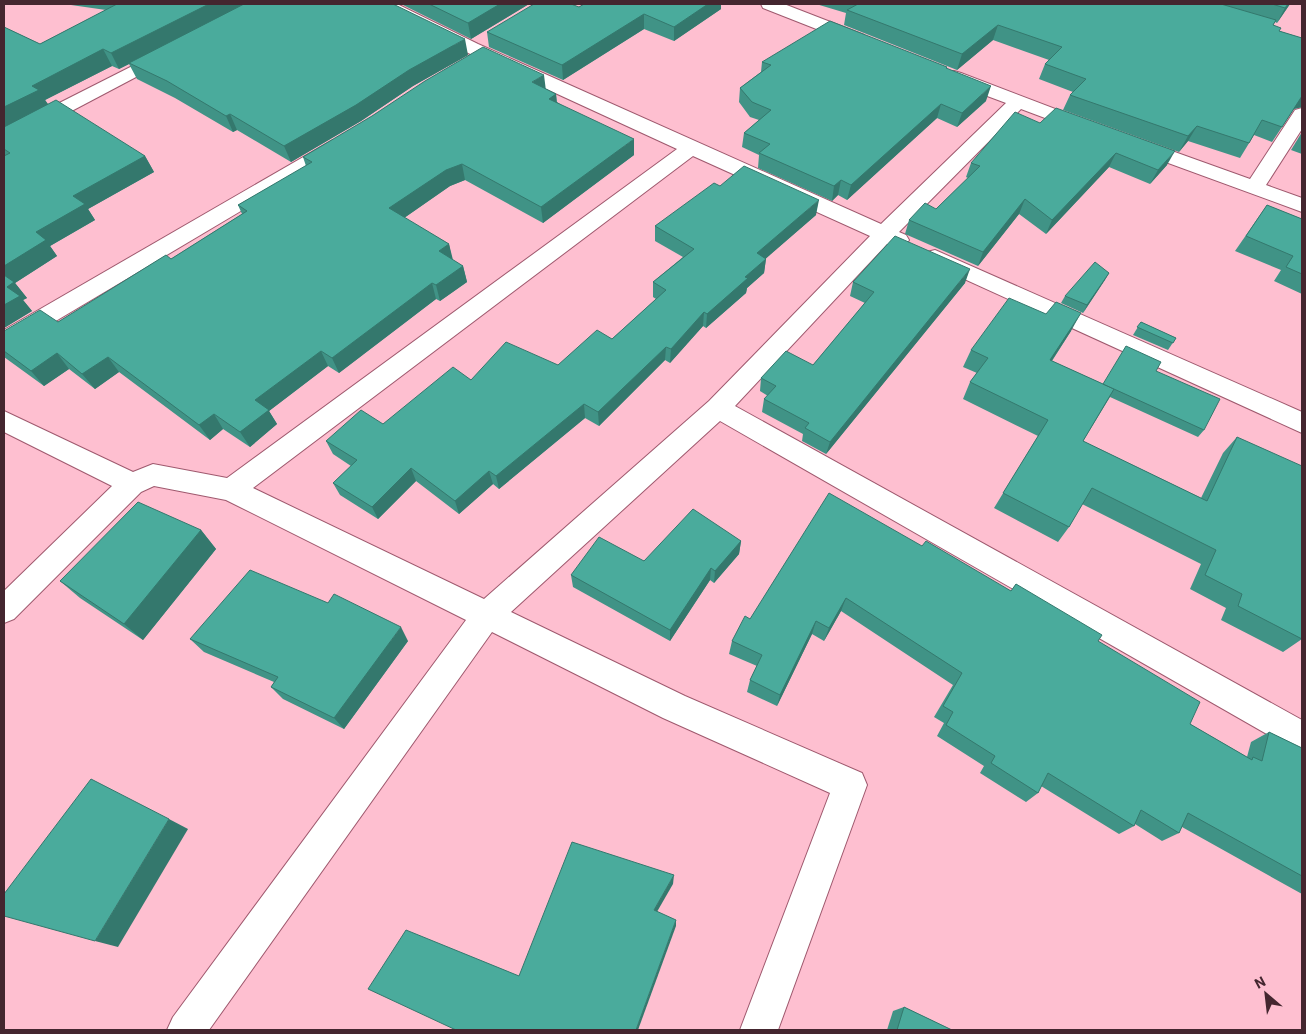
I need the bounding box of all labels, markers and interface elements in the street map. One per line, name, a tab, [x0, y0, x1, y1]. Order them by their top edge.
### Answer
north arrow	[1241, 969, 1291, 1019]
text: N	[1252, 973, 1268, 992]

